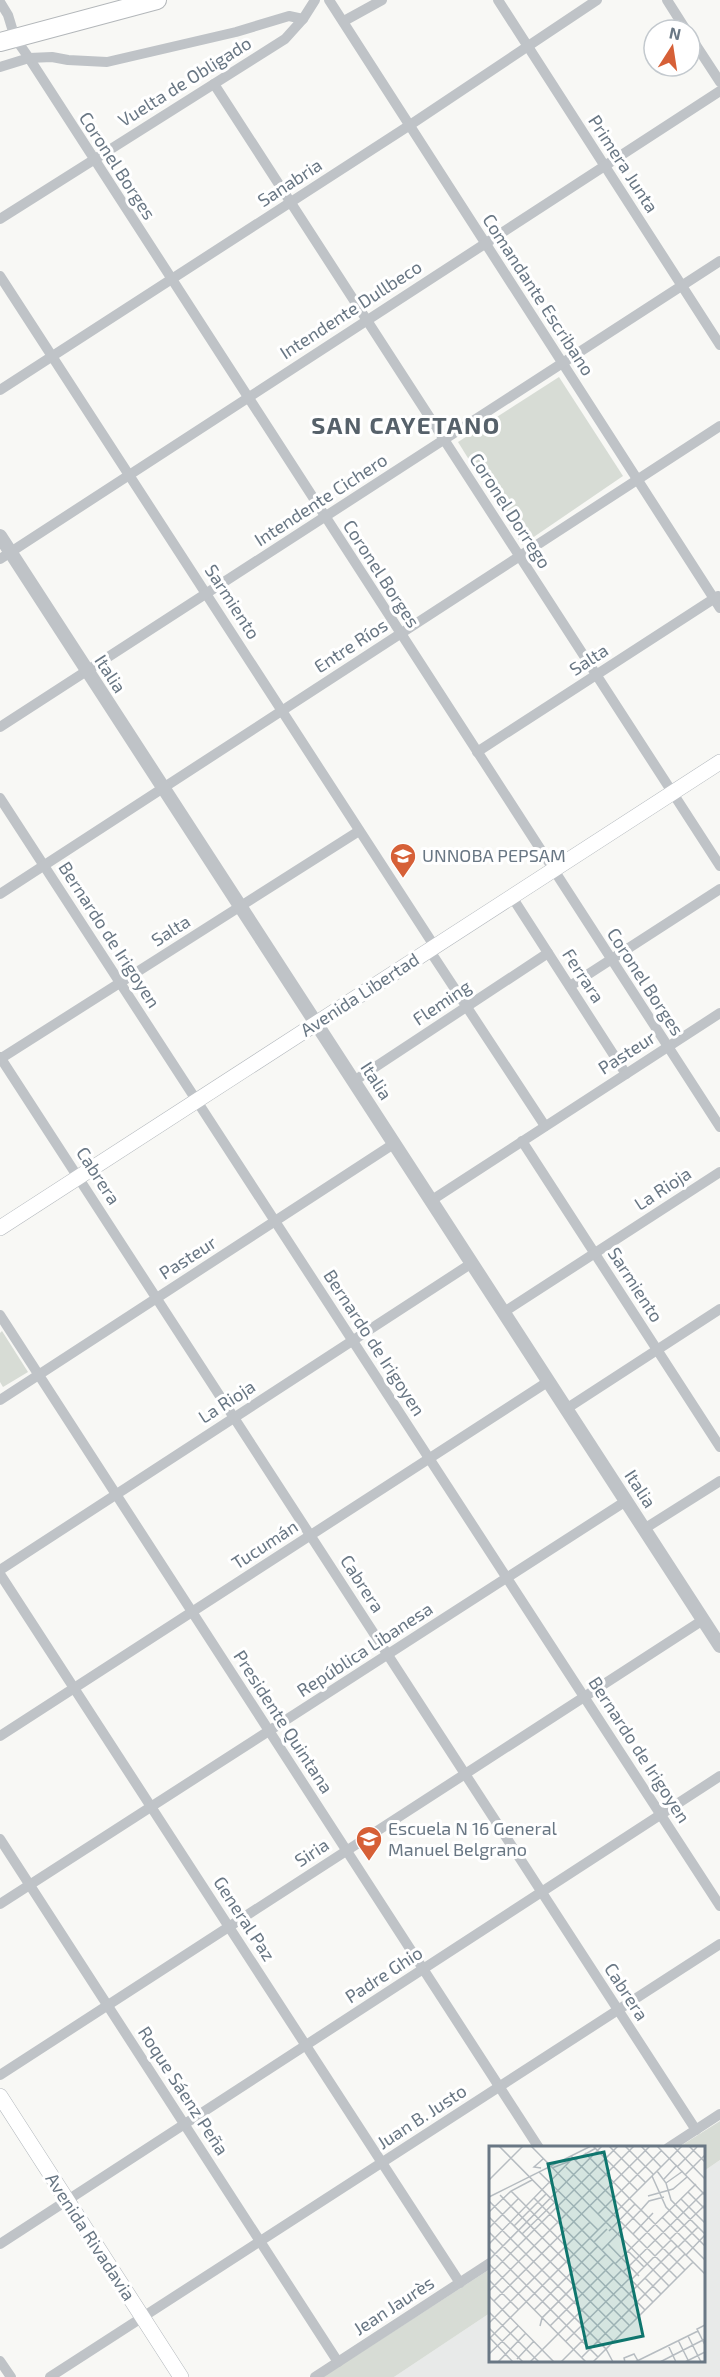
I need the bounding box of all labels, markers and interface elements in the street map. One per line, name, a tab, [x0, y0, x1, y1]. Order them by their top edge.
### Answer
north arrow	[642, 18, 702, 78]
text: N	[668, 22, 683, 43]
street label: Vuelta de Obligado	[114, 31, 255, 131]
street label: Coronel Borges	[75, 107, 161, 223]
street label: Primera Junta	[584, 110, 664, 216]
street label: Sanabria	[253, 153, 326, 211]
street label: Comandante Escribano	[478, 209, 599, 379]
street label: Intendente Dullbeco	[275, 255, 426, 363]
district label: SAN CAYETANO	[311, 410, 501, 439]
street label: Intendente Cichero	[250, 448, 391, 550]
street label: Coronel Dorrego	[465, 449, 556, 572]
street label: Coronel Borges	[339, 515, 425, 631]
street label: Sarmiento	[201, 560, 265, 643]
street label: Entre Ríos	[310, 613, 391, 677]
street label: Salta	[565, 639, 612, 680]
street label: Italia	[90, 650, 131, 697]
school or university icon: UNNOBA PEPSAM	[388, 841, 418, 879]
place label: UNNOBA PEPSAM	[422, 844, 566, 866]
street label: Bernardo de Irigoyen	[54, 857, 165, 1012]
street label: Salta	[147, 910, 194, 951]
street label: Coronel Borges	[603, 923, 689, 1039]
street label: Ferrara	[558, 944, 610, 1007]
street label: Avenida Libertad	[296, 948, 423, 1041]
street label: Fleming	[408, 975, 475, 1030]
street label: Pasteur	[594, 1026, 659, 1079]
street label: Italia	[356, 1057, 397, 1104]
street label: Cabrera	[72, 1143, 126, 1208]
street label: La Rioja	[630, 1162, 695, 1215]
street label: Pasteur	[155, 1231, 220, 1284]
street label: Sarmiento	[604, 1243, 668, 1326]
street label: Bernardo de Irigoyen	[319, 1265, 430, 1420]
street label: La Rioja	[194, 1375, 259, 1428]
street label: Italia	[620, 1465, 661, 1512]
street label: Tucumán	[227, 1515, 302, 1574]
street label: Cabrera	[336, 1551, 390, 1616]
street label: República Libanesa	[293, 1597, 436, 1701]
street label: Presidente Quintana	[229, 1646, 338, 1797]
street label: Bernardo de Irigoyen	[584, 1672, 695, 1827]
place label: Escuela N 16 General Manuel Belgrano	[388, 1817, 558, 1860]
school or university icon: Escuela N 16 General Manuel Belgrano	[354, 1824, 384, 1862]
street label: Siria	[290, 1833, 333, 1871]
street label: General Paz	[209, 1872, 280, 1965]
street label: Padre Ghio	[341, 1941, 426, 2007]
street label: Cabrera	[600, 1959, 654, 2024]
street label: Roque Sáenz Peña	[134, 2022, 234, 2159]
street label: Juan B. Justo	[373, 2079, 470, 2153]
inset map	[489, 2146, 705, 2362]
street label: Avenida Rivadavia	[41, 2168, 140, 2305]
street label: Jean Jaurès	[349, 2271, 438, 2339]

